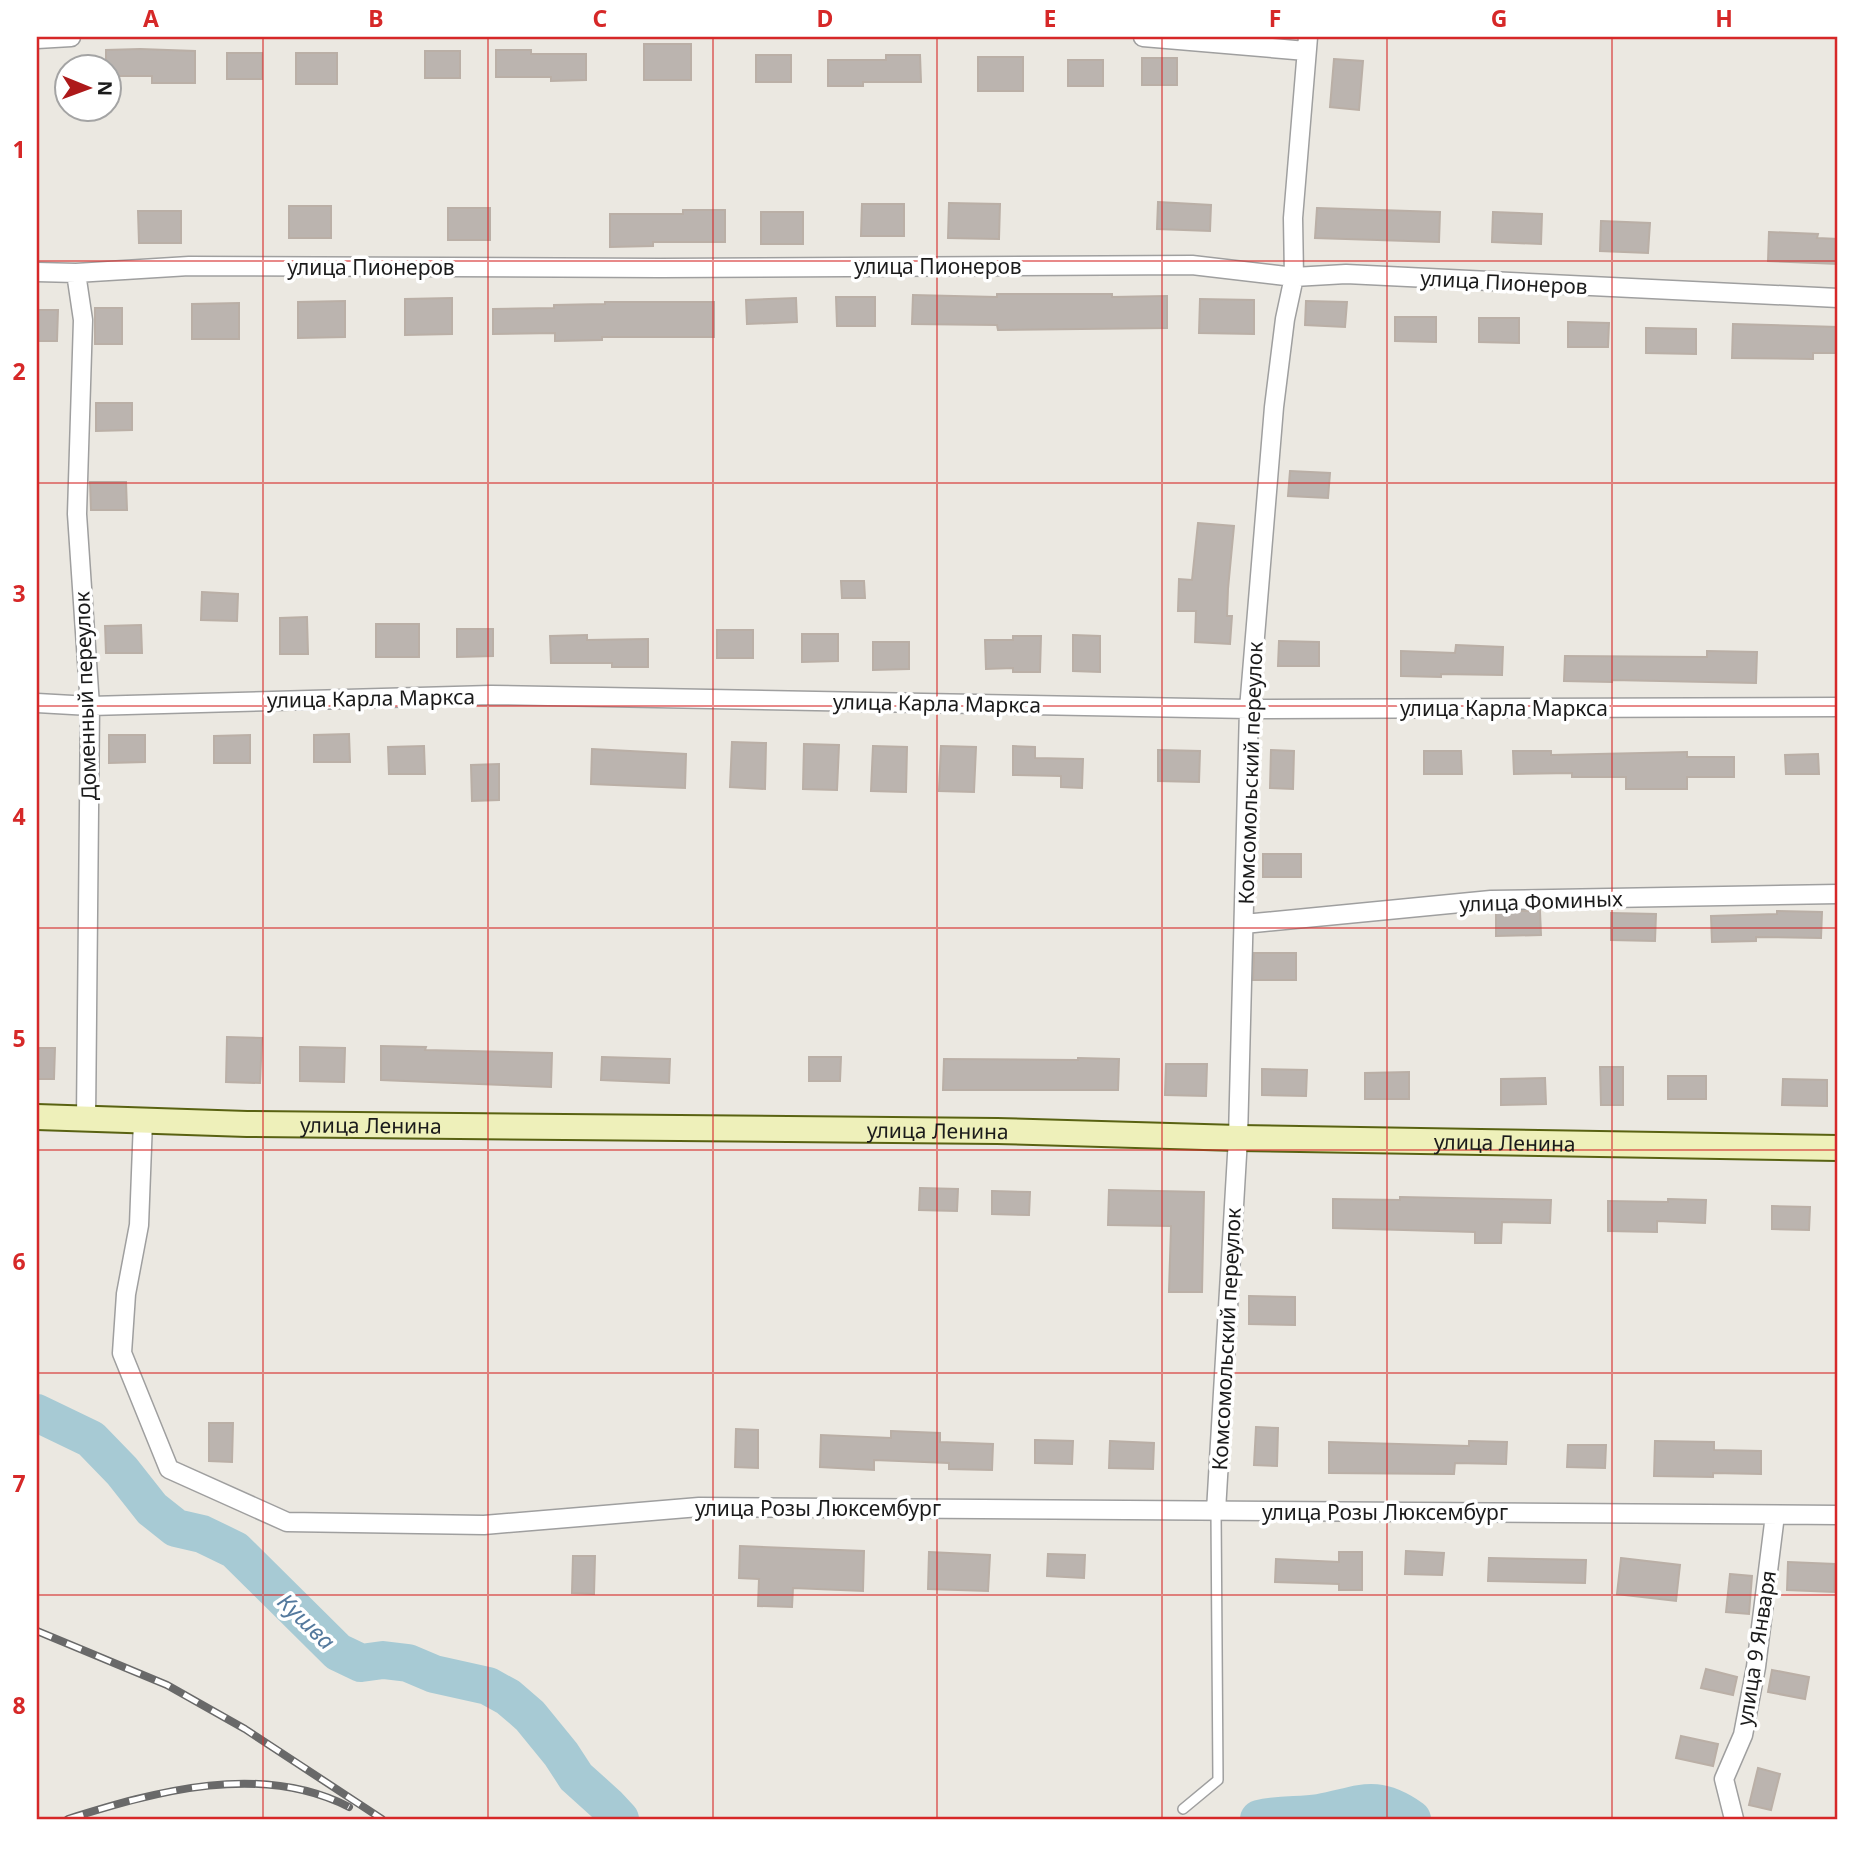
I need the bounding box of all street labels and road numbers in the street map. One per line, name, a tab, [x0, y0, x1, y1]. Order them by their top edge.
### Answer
street label: улица Пионеров	[854, 252, 1022, 280]
street label: улица Пионеров	[287, 253, 455, 281]
street label: улица Пионеров	[1420, 264, 1588, 300]
street label: Доменный переулок	[67, 591, 103, 801]
street label: Комсомольский переулок	[1231, 641, 1269, 905]
street label: улица Карла Маркса	[267, 682, 475, 714]
street label: улица Карла Маркса	[833, 687, 1041, 719]
street label: улица Карла Маркса	[1400, 694, 1608, 722]
street label: улица Фоминых	[1459, 884, 1623, 918]
street label: улица Ленина	[300, 1110, 442, 1140]
street label: улица Ленина	[867, 1116, 1009, 1145]
street label: улица Ленина	[1434, 1127, 1576, 1158]
street label: Комсомольский переулок	[1205, 1207, 1247, 1471]
street label: улица Розы Люксембург	[695, 1494, 941, 1522]
street label: улица Розы Люксембург	[1262, 1498, 1508, 1526]
street label: улица 9 Января	[1730, 1568, 1782, 1728]

